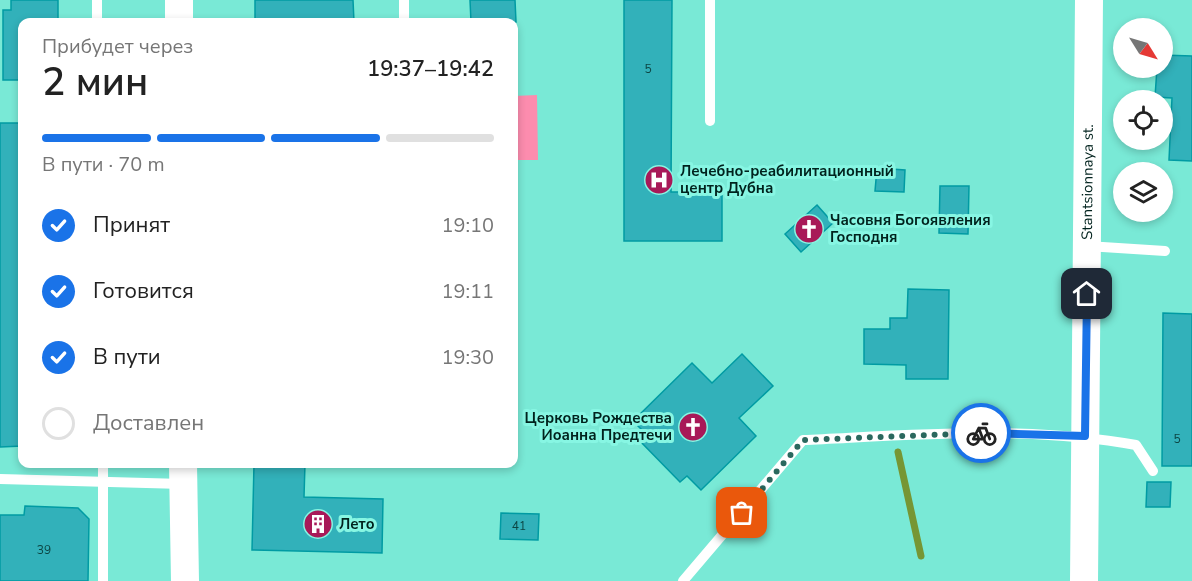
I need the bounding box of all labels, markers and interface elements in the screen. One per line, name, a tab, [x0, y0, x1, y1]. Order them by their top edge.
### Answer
north arrow	[1113, 18, 1173, 78]
map controls	[1113, 18, 1173, 222]
text: Прибудет через	[42, 33, 193, 60]
text: 19:37–19:42	[367, 54, 494, 84]
text: 2 мин	[42, 56, 148, 109]
house number: 5	[644, 61, 652, 77]
button: locate	[1113, 90, 1173, 150]
street label: Stantsionnaya st.	[1077, 124, 1098, 240]
text: В пути · 70 m	[42, 151, 165, 178]
place label: Лечебно-реабилитационный центр Дубна	[680, 161, 894, 198]
button: layers	[1113, 162, 1173, 222]
hospital icon: Лечебно-реабилитационный центр Дубна	[643, 164, 675, 196]
icon: check	[42, 209, 75, 242]
text: Принят	[93, 210, 170, 240]
place label: Часовня Богоявления Господня	[830, 210, 991, 247]
text: 19:10	[441, 212, 494, 239]
church icon: Часовня Богоявления Господня	[793, 213, 825, 245]
pin	[1061, 268, 1112, 319]
icon: check	[42, 275, 75, 308]
text: Готовится	[93, 276, 194, 306]
icon: home	[1070, 277, 1103, 310]
text: 19:11	[441, 278, 494, 305]
icon: check	[42, 341, 75, 374]
text: В пути	[93, 342, 161, 372]
text: 19:30	[441, 344, 494, 371]
courier	[951, 403, 1011, 463]
text: Доставлен	[93, 408, 204, 438]
place label: Церковь Рождества Иоанна Предтечи	[524, 408, 672, 445]
church icon: Церковь Рождества Иоанна Предтечи	[677, 411, 709, 443]
icon: bike	[965, 417, 998, 450]
house number: 5	[1173, 431, 1181, 447]
pin	[716, 487, 767, 538]
icon: bag	[725, 496, 758, 529]
building icon: Лето	[302, 508, 334, 540]
place label: Лето	[339, 514, 375, 534]
house number: 41	[512, 518, 526, 534]
house number: 39	[37, 542, 51, 558]

